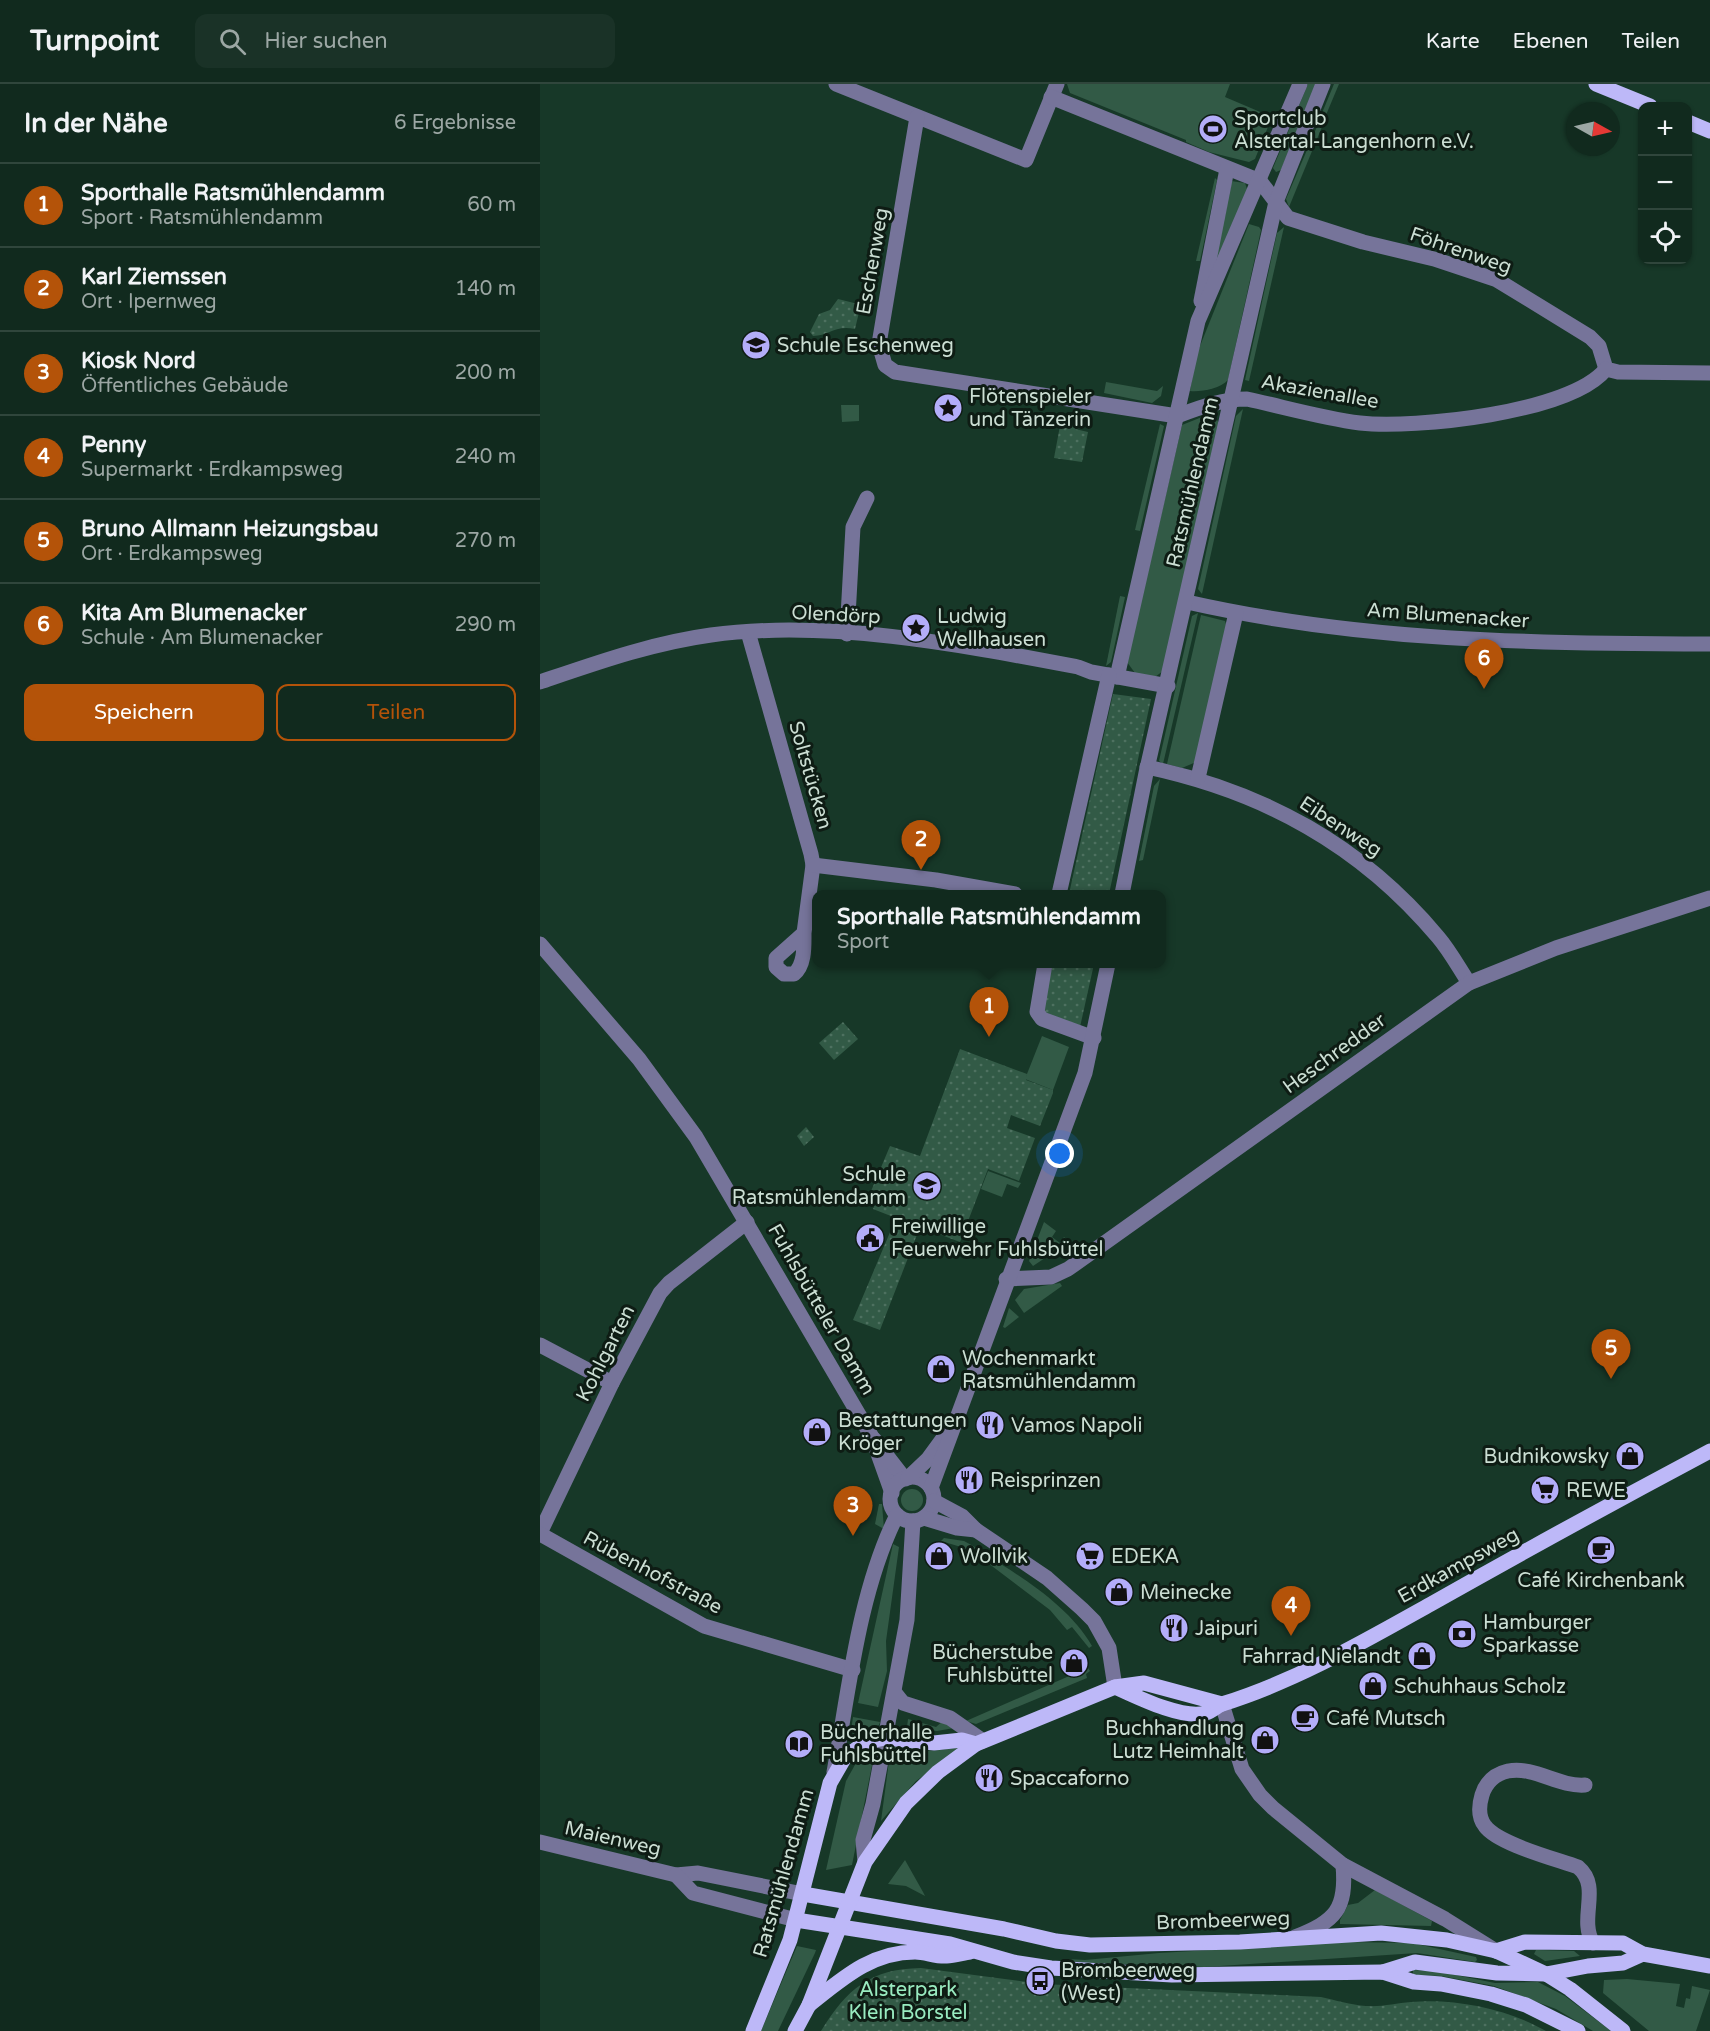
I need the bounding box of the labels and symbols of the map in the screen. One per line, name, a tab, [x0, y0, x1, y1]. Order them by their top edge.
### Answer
north arrow	[1566, 102, 1620, 156]
place label: Sportclub Alstertal-Langenhorn e.V.	[1234, 107, 1474, 154]
sports icon: Sportclub Alstertal-Langenhorn e.V.	[1197, 113, 1229, 145]
street label: Eschenweg	[852, 206, 894, 316]
street label: Föhrenweg	[1407, 222, 1515, 280]
school or university icon: Schule Eschenweg	[740, 329, 772, 361]
place label: Schule Eschenweg	[777, 334, 954, 358]
street label: Akazienallee	[1259, 370, 1381, 414]
place label: Flötenspieler und Tänzerin	[969, 385, 1092, 432]
place icon: Flötenspieler und Tänzerin	[932, 392, 964, 424]
street label: Ratsmühlendamm	[1162, 395, 1224, 570]
street label: Am Blumenacker	[1366, 598, 1530, 634]
street label: Olendörp	[791, 601, 881, 629]
place label: Ludwig Wellhausen	[937, 605, 1046, 652]
place icon: Ludwig Wellhausen	[900, 612, 932, 644]
pin: 6	[1464, 640, 1504, 689]
street label: Soltstücken	[783, 718, 837, 832]
street label: Eibenweg	[1295, 791, 1386, 862]
pin: 2	[902, 820, 940, 870]
pin: 1	[970, 988, 1008, 1037]
street label: Heschredder	[1278, 1008, 1391, 1099]
your location	[1045, 1139, 1074, 1168]
place label: Schule Ratsmühlendamm	[732, 1163, 906, 1210]
school or university icon: Schule Ratsmühlendamm	[911, 1170, 943, 1202]
place label: Freiwillige Feuerwehr Fuhlsbüttel	[891, 1215, 1104, 1262]
street label: Fuhlsbütteler Damm	[762, 1220, 880, 1399]
public building icon: Freiwillige Feuerwehr Fuhlsbüttel	[854, 1222, 886, 1254]
street label: Kohlgarten	[571, 1301, 640, 1406]
pin: 5	[1592, 1330, 1630, 1379]
place label: Wochenmarkt Ratsmühlendamm	[962, 1347, 1136, 1394]
shop icon: Wochenmarkt Ratsmühlendamm	[925, 1353, 957, 1385]
place label: Bestattungen Kröger	[838, 1409, 967, 1456]
restaurant icon: Vamos Napoli	[974, 1409, 1006, 1441]
place label: Vamos Napoli	[1011, 1414, 1142, 1438]
shop icon: Bestattungen Kröger	[801, 1416, 833, 1448]
shop icon: Budnikowsky	[1614, 1440, 1646, 1472]
place label: Budnikowsky	[1484, 1445, 1609, 1469]
restaurant icon: Reisprinzen	[953, 1464, 985, 1496]
place label: Reisprinzen	[990, 1469, 1101, 1493]
supermarket icon: REWE	[1529, 1474, 1561, 1506]
place label: REWE	[1566, 1479, 1626, 1503]
pin: 3	[834, 1486, 872, 1536]
street label: Erdkampsweg	[1394, 1523, 1523, 1609]
street label: Rübenhofstraße	[579, 1526, 726, 1620]
cafe icon: Café Kirchenbank	[1585, 1534, 1617, 1566]
shop icon: Wollvik	[923, 1540, 955, 1572]
supermarket icon: EDEKA	[1074, 1540, 1106, 1572]
place label: Wollvik	[960, 1545, 1028, 1569]
place label: EDEKA	[1111, 1545, 1179, 1569]
place label: Café Kirchenbank	[1517, 1569, 1685, 1593]
shop icon: Meinecke	[1103, 1576, 1135, 1608]
place label: Meinecke	[1140, 1581, 1232, 1605]
pin: 4	[1272, 1586, 1311, 1636]
place label: Hamburger Sparkasse	[1483, 1611, 1592, 1658]
restaurant icon: Jaipuri	[1158, 1612, 1190, 1644]
place label: Jaipuri	[1195, 1617, 1258, 1641]
bank icon: Hamburger Sparkasse	[1446, 1618, 1478, 1650]
shop icon: Fahrrad Nielandt	[1406, 1640, 1438, 1672]
place label: Bücherstube Fuhlsbüttel	[932, 1641, 1053, 1688]
place label: Fahrrad Nielandt	[1242, 1645, 1401, 1669]
shop icon: Bücherstube Fuhlsbüttel	[1058, 1647, 1090, 1679]
shop icon: Schuhhaus Scholz	[1357, 1670, 1389, 1702]
place label: Schuhhaus Scholz	[1394, 1675, 1566, 1699]
cafe icon: Café Mutsch	[1289, 1702, 1321, 1734]
place label: Café Mutsch	[1326, 1707, 1446, 1731]
place label: Buchhandlung Lutz Heimhalt	[1105, 1717, 1244, 1764]
place label: Bücherhalle Fuhlsbüttel	[820, 1721, 932, 1768]
shop icon: Buchhandlung Lutz Heimhalt	[1249, 1724, 1281, 1756]
library icon: Bücherhalle Fuhlsbüttel	[783, 1728, 815, 1760]
restaurant icon: Spaccaforno	[973, 1762, 1005, 1794]
place label: Spaccaforno	[1010, 1767, 1129, 1791]
street label: Ratsmühlendamm	[748, 1786, 820, 1960]
street label: Maienweg	[562, 1816, 663, 1862]
street label: Brombeerweg	[1156, 1907, 1290, 1935]
place label: Brombeerweg (West)	[1061, 1959, 1195, 2006]
bus stop icon: Brombeerweg (West)	[1024, 1965, 1056, 1997]
park label: Alsterpark Klein Borstel	[849, 1978, 967, 2025]

